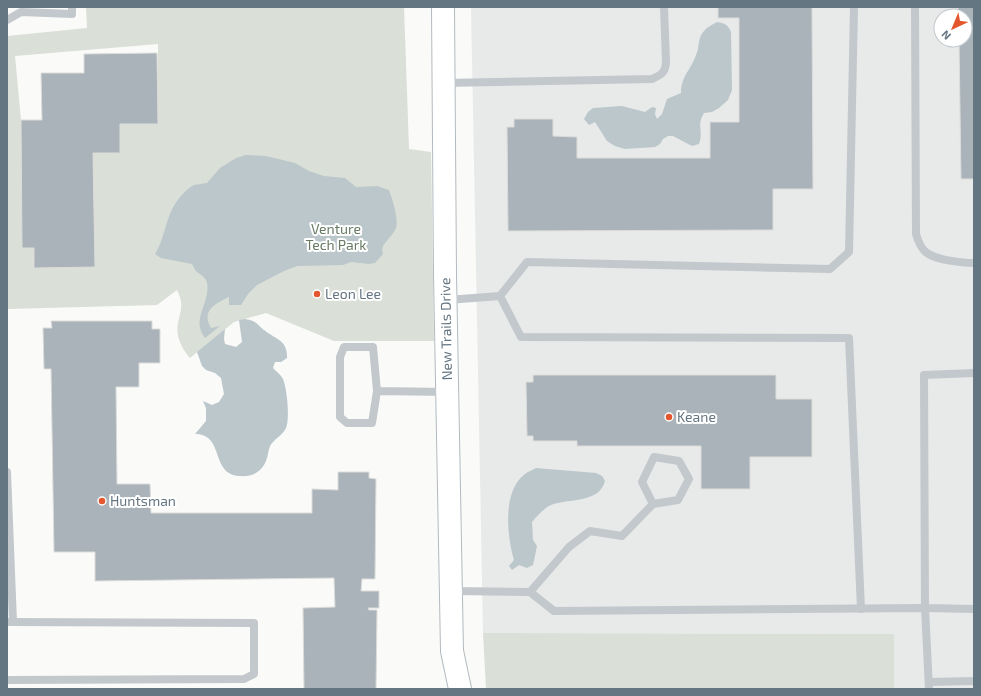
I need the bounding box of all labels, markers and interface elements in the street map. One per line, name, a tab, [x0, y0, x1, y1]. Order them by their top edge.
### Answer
north arrow	[933, 8, 973, 48]
text: N	[938, 28, 953, 43]
park label: Venture Tech Park	[306, 220, 366, 253]
street label: New Trails Drive	[436, 278, 455, 380]
place label: Leon Lee	[325, 285, 381, 302]
marker: Leon Lee	[312, 289, 322, 299]
place label: Keane	[677, 408, 716, 425]
marker: Keane	[664, 412, 674, 422]
place label: Huntsman	[110, 492, 176, 509]
marker: Huntsman	[97, 496, 107, 506]

